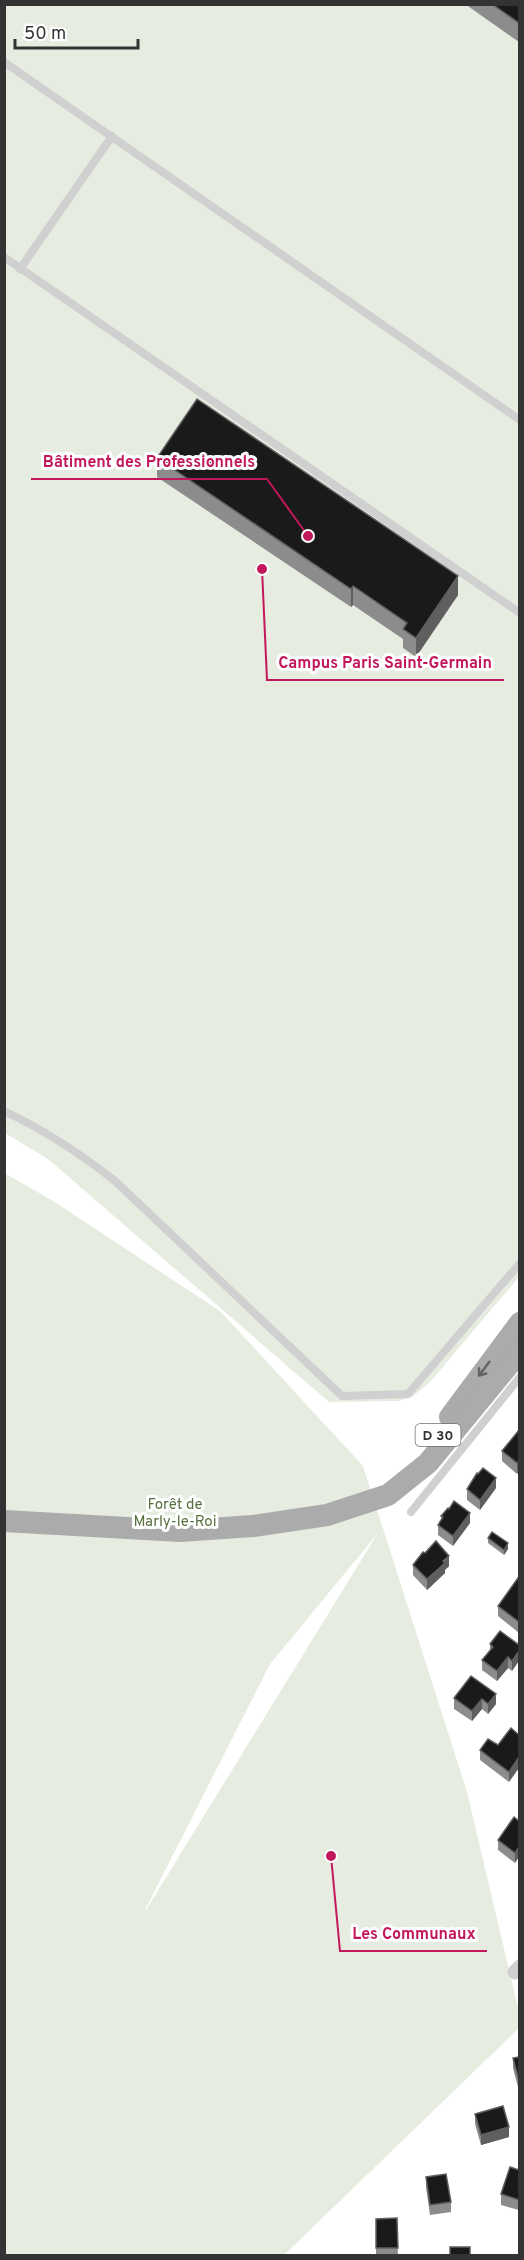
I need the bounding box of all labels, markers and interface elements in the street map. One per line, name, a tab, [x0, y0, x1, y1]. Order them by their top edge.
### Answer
scale bar	[15, 12, 138, 50]
text: 50 m	[24, 23, 66, 46]
callout: Bâtiment des Professionnels	[31, 445, 267, 479]
text: Bâtiment des Professionnels	[43, 453, 255, 473]
callout: Campus Paris Saint-Germain	[267, 646, 504, 680]
text: Campus Paris Saint-Germain	[278, 654, 492, 674]
one-way arrow	[478, 1361, 490, 1377]
road number: D 30	[416, 1424, 460, 1446]
park label: Forêt de Marly-le-Roi	[133, 1496, 217, 1532]
callout: Les Communaux	[340, 1917, 487, 1951]
text: Les Communaux	[352, 1925, 476, 1945]

